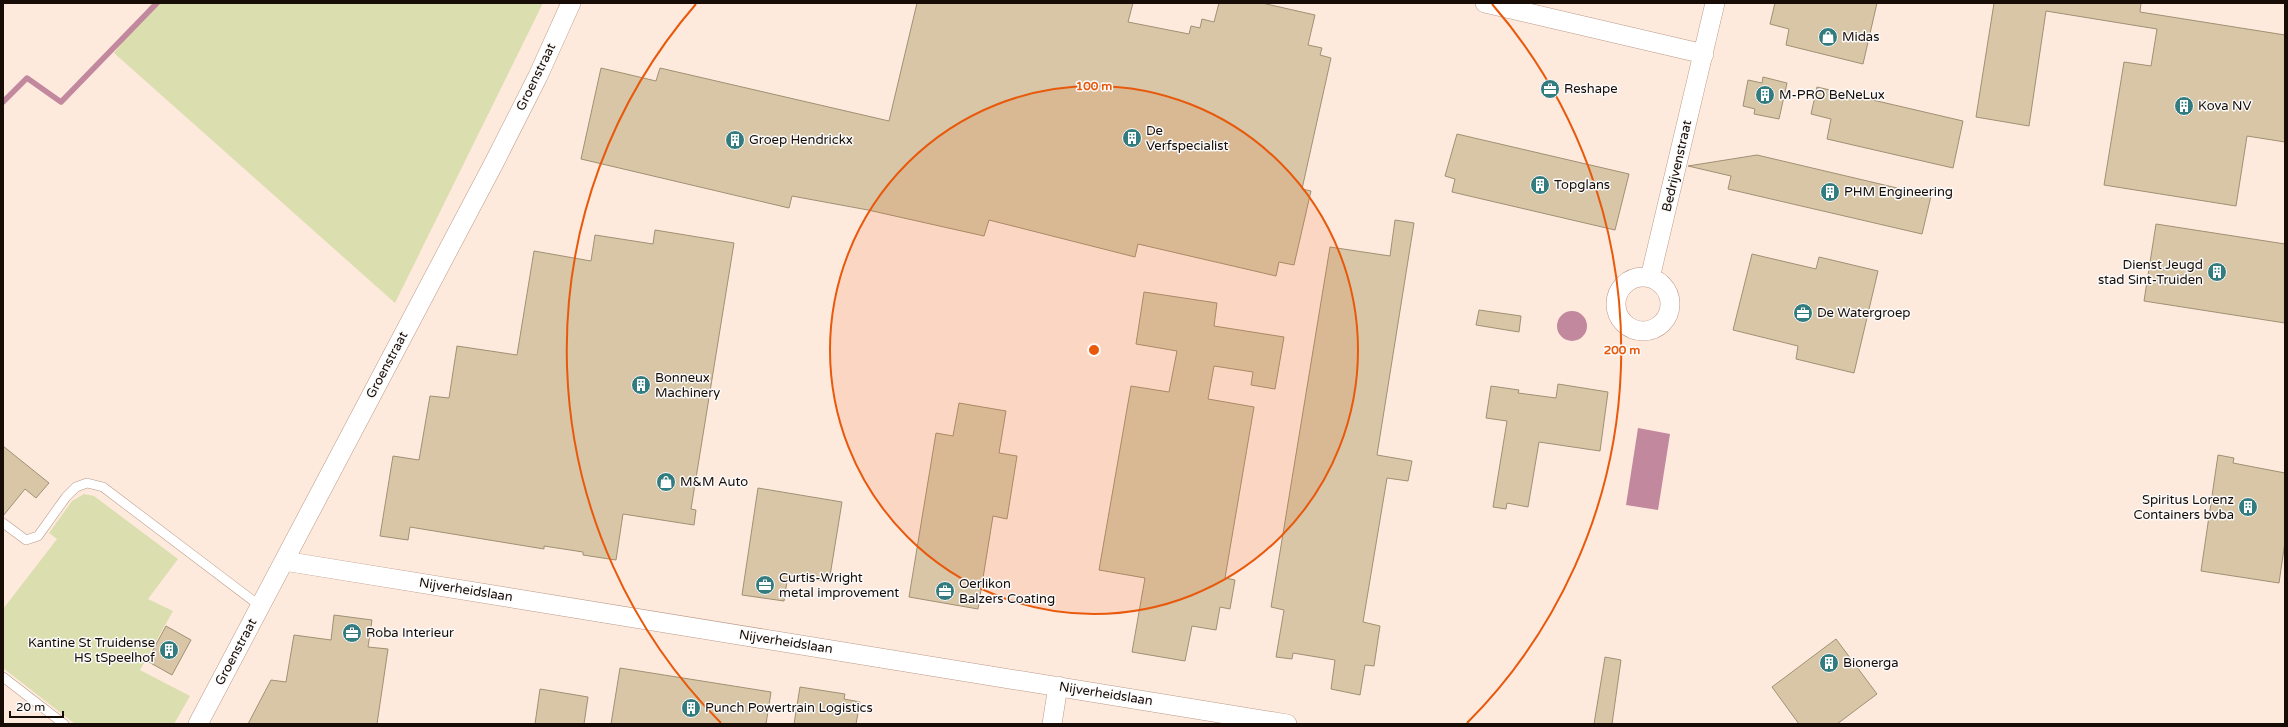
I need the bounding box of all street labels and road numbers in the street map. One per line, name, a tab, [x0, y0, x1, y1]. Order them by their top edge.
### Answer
street label: Groenstraat	[513, 40, 559, 113]
street label: Bedrijvenstraat	[1659, 119, 1695, 213]
street label: Groenstraat	[363, 329, 411, 401]
street label: Nijverheidslaan	[418, 575, 514, 605]
street label: Groenstraat	[212, 616, 260, 688]
street label: Nijverheidslaan	[738, 627, 834, 657]
street label: Nijverheidslaan	[1058, 679, 1154, 709]

